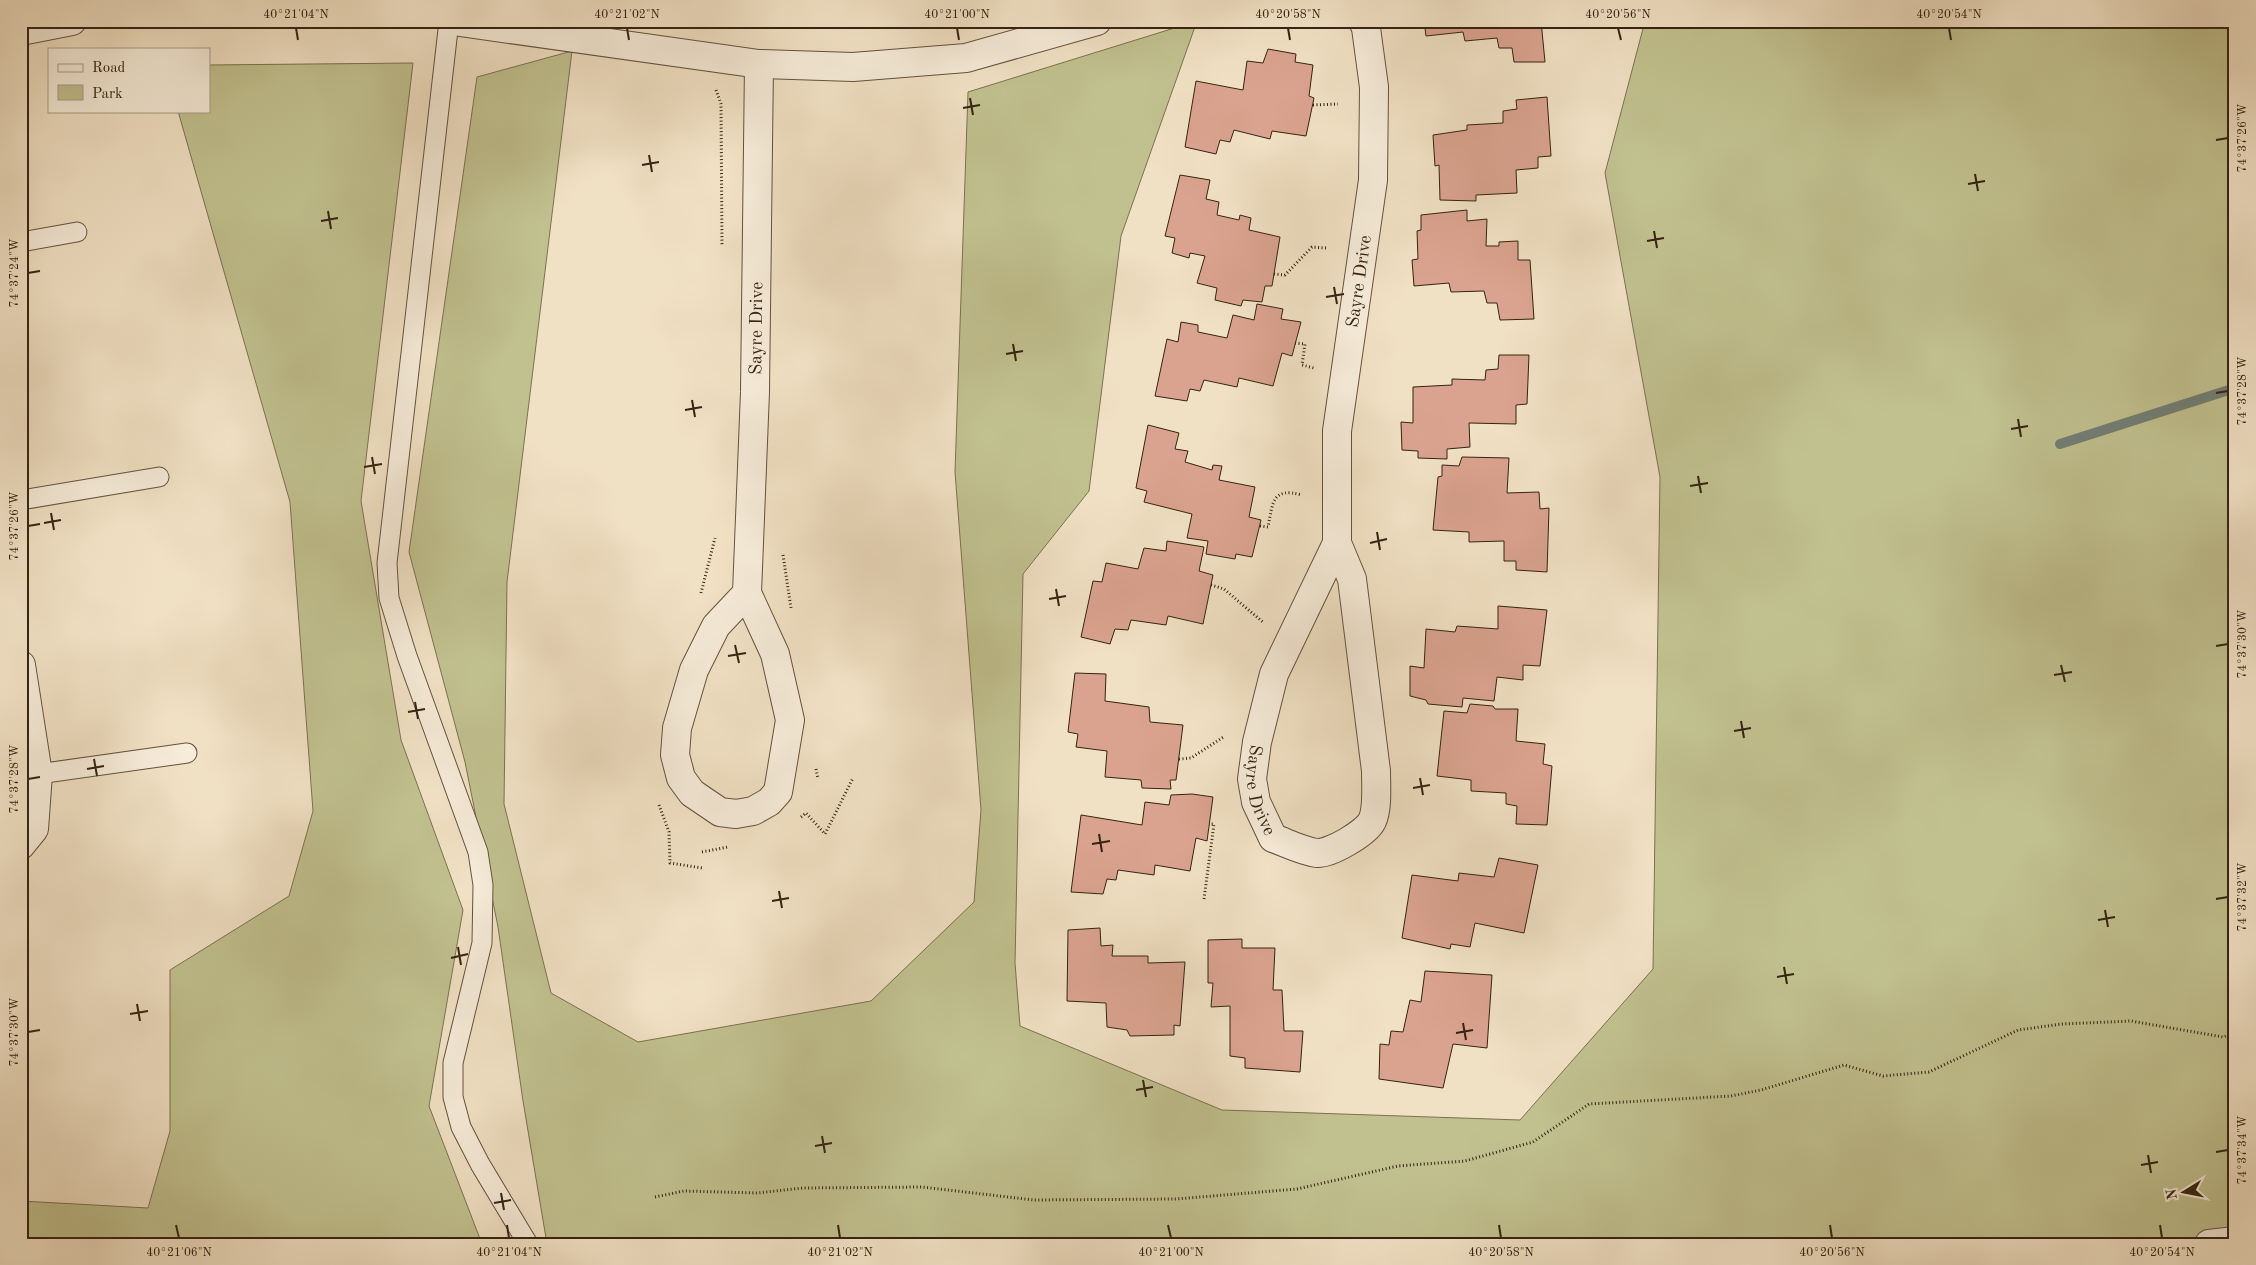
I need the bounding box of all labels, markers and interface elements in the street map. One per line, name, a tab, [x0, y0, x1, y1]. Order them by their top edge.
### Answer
text: 40°20'58"N	[1255, 8, 1321, 21]
text: 40°20'56"N	[1585, 8, 1651, 21]
text: 40°20'54"N	[1916, 8, 1982, 21]
text: 40°21'04"N	[263, 9, 329, 21]
text: 40°21'02"N	[594, 9, 660, 21]
text: 40°21'00"N	[924, 9, 990, 21]
legend	[48, 48, 210, 112]
text: Road	[92, 61, 126, 76]
text: Park	[92, 87, 123, 102]
text: 74°37'26"W	[2237, 103, 2249, 173]
street label: Sayre Drive	[1344, 234, 1375, 329]
text: 74°37'24"W	[9, 238, 21, 308]
street label: Sayre Drive	[747, 282, 766, 375]
text: 74°37'28"W	[2237, 356, 2249, 426]
text: 74°37'26"W	[9, 491, 21, 561]
text: 74°37'30"W	[2237, 609, 2249, 679]
text: 74°37'28"W	[9, 744, 21, 814]
street label: Sayre Drive	[1242, 744, 1278, 838]
text: 74°37'32"W	[2237, 862, 2249, 932]
text: 74°37'30"W	[9, 997, 21, 1067]
text: 74°37'34"W	[2237, 1115, 2249, 1185]
north arrow	[2158, 1168, 2208, 1218]
text: N	[2164, 1187, 2180, 1201]
text: 40°20'58"N	[1468, 1246, 1534, 1259]
text: 40°20'56"N	[1799, 1246, 1865, 1259]
text: 40°20'54"N	[2129, 1246, 2195, 1259]
text: 40°21'06"N	[146, 1247, 212, 1259]
text: 40°21'04"N	[476, 1247, 542, 1259]
text: 40°21'02"N	[807, 1247, 873, 1259]
text: 40°21'00"N	[1138, 1247, 1204, 1259]

